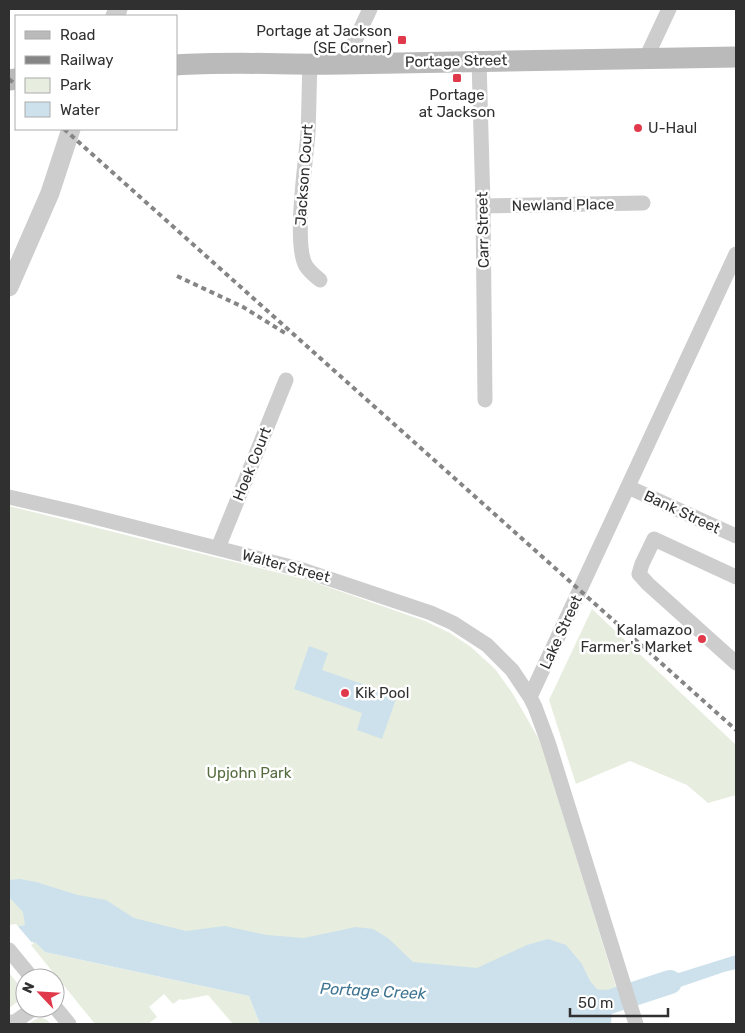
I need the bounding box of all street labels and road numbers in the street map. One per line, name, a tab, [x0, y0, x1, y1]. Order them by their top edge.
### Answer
street label: Portage Street	[405, 51, 507, 71]
street label: Jackson Court	[291, 123, 317, 226]
street label: Carr Street	[473, 192, 493, 268]
street label: Newland Place	[512, 195, 614, 215]
street label: Hoek Court	[229, 424, 275, 504]
street label: Bank Street	[641, 487, 723, 538]
street label: Walter Street	[240, 546, 332, 586]
street label: Lake Street	[536, 592, 586, 672]

